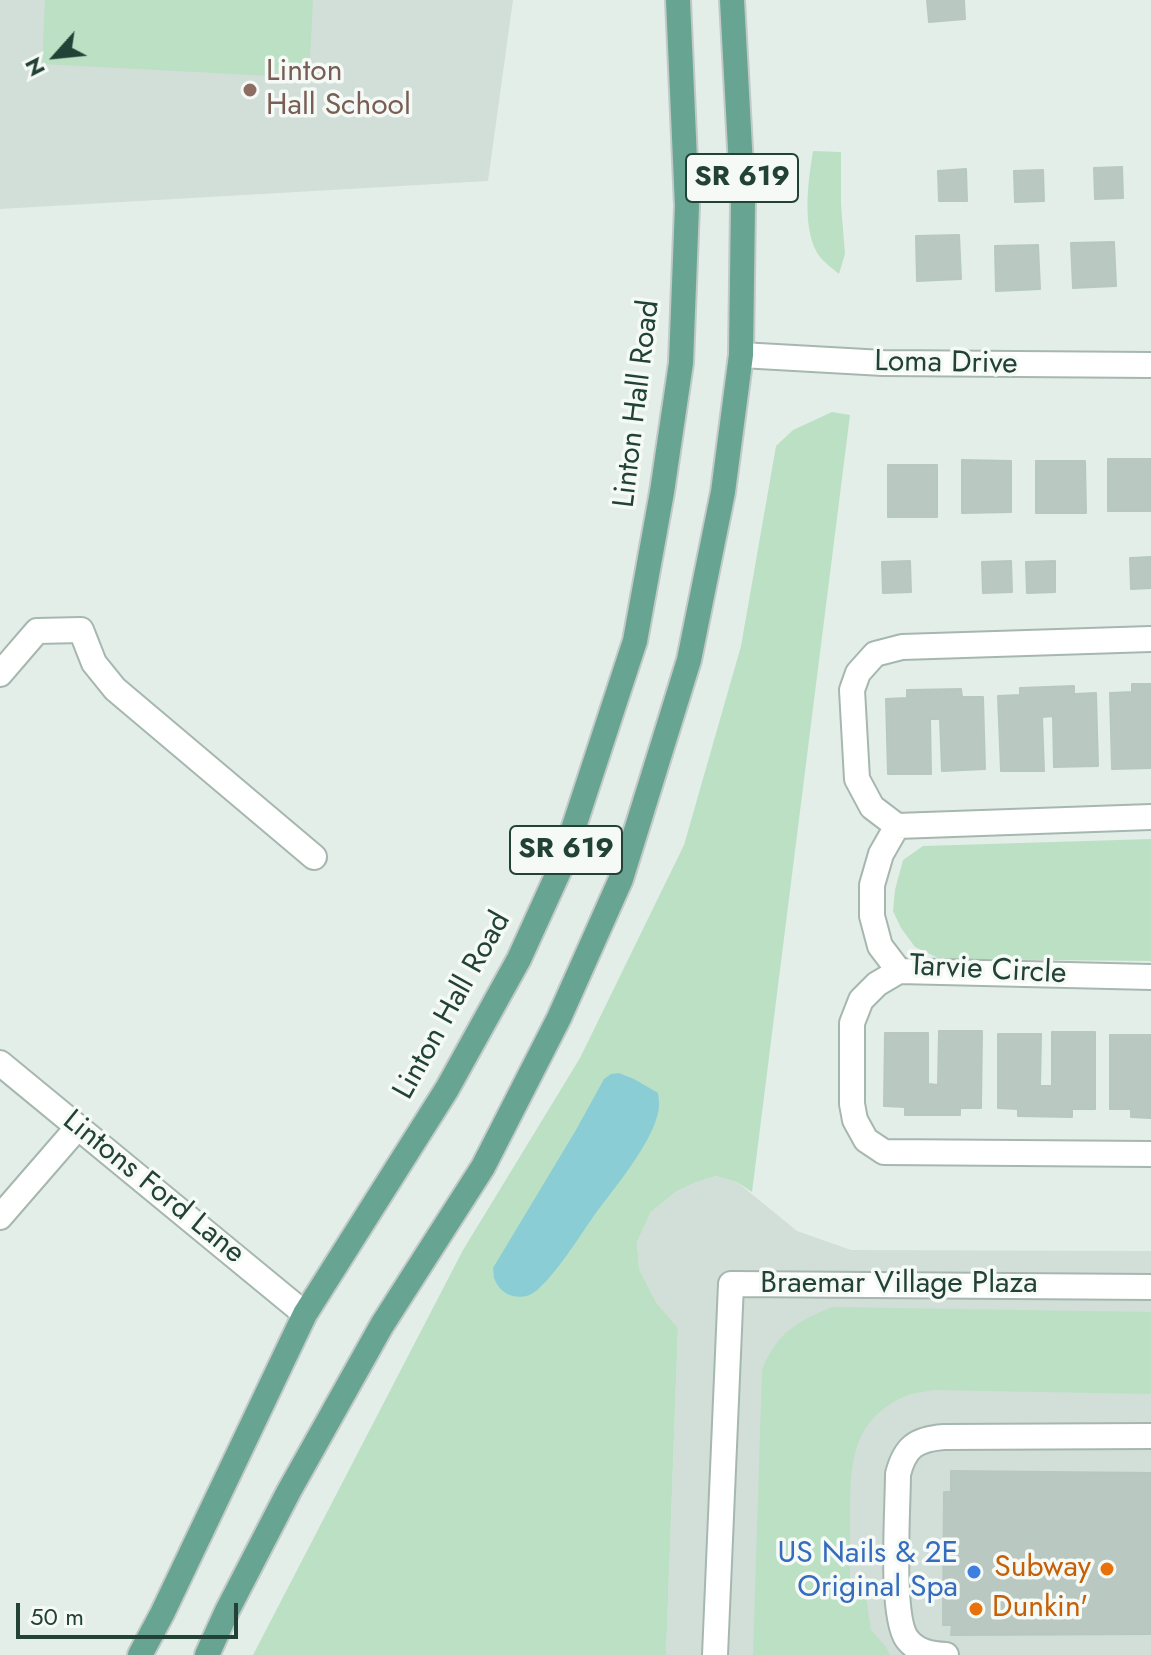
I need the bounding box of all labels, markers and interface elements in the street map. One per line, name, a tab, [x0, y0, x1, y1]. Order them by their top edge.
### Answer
north arrow	[16, 16, 96, 96]
text: N	[16, 52, 53, 82]
place label: Linton Hall School	[266, 55, 411, 126]
marker: Linton Hall School	[241, 81, 259, 99]
road number: SR 619	[686, 154, 798, 202]
street label: Linton Hall Road	[607, 298, 669, 510]
street label: Loma Drive	[874, 345, 1018, 383]
road number: SR 619	[510, 826, 622, 874]
street label: Linton Hall Road	[387, 906, 519, 1106]
street label: Tarvie Circle	[909, 949, 1067, 993]
street label: Lintons Ford Lane	[55, 1104, 251, 1272]
street label: Braemar Village Plaza	[760, 1267, 1038, 1303]
place label: US Nails & 2E Original Spa	[777, 1537, 958, 1608]
place label: Subway	[994, 1551, 1091, 1587]
marker: Subway	[1098, 1560, 1116, 1578]
marker: US Nails & 2E Original Spa	[965, 1563, 983, 1581]
scale bar	[20, 1587, 242, 1637]
place label: Dunkin'	[992, 1591, 1088, 1627]
text: 50 m	[30, 1599, 84, 1634]
marker: Dunkin'	[967, 1600, 985, 1618]

